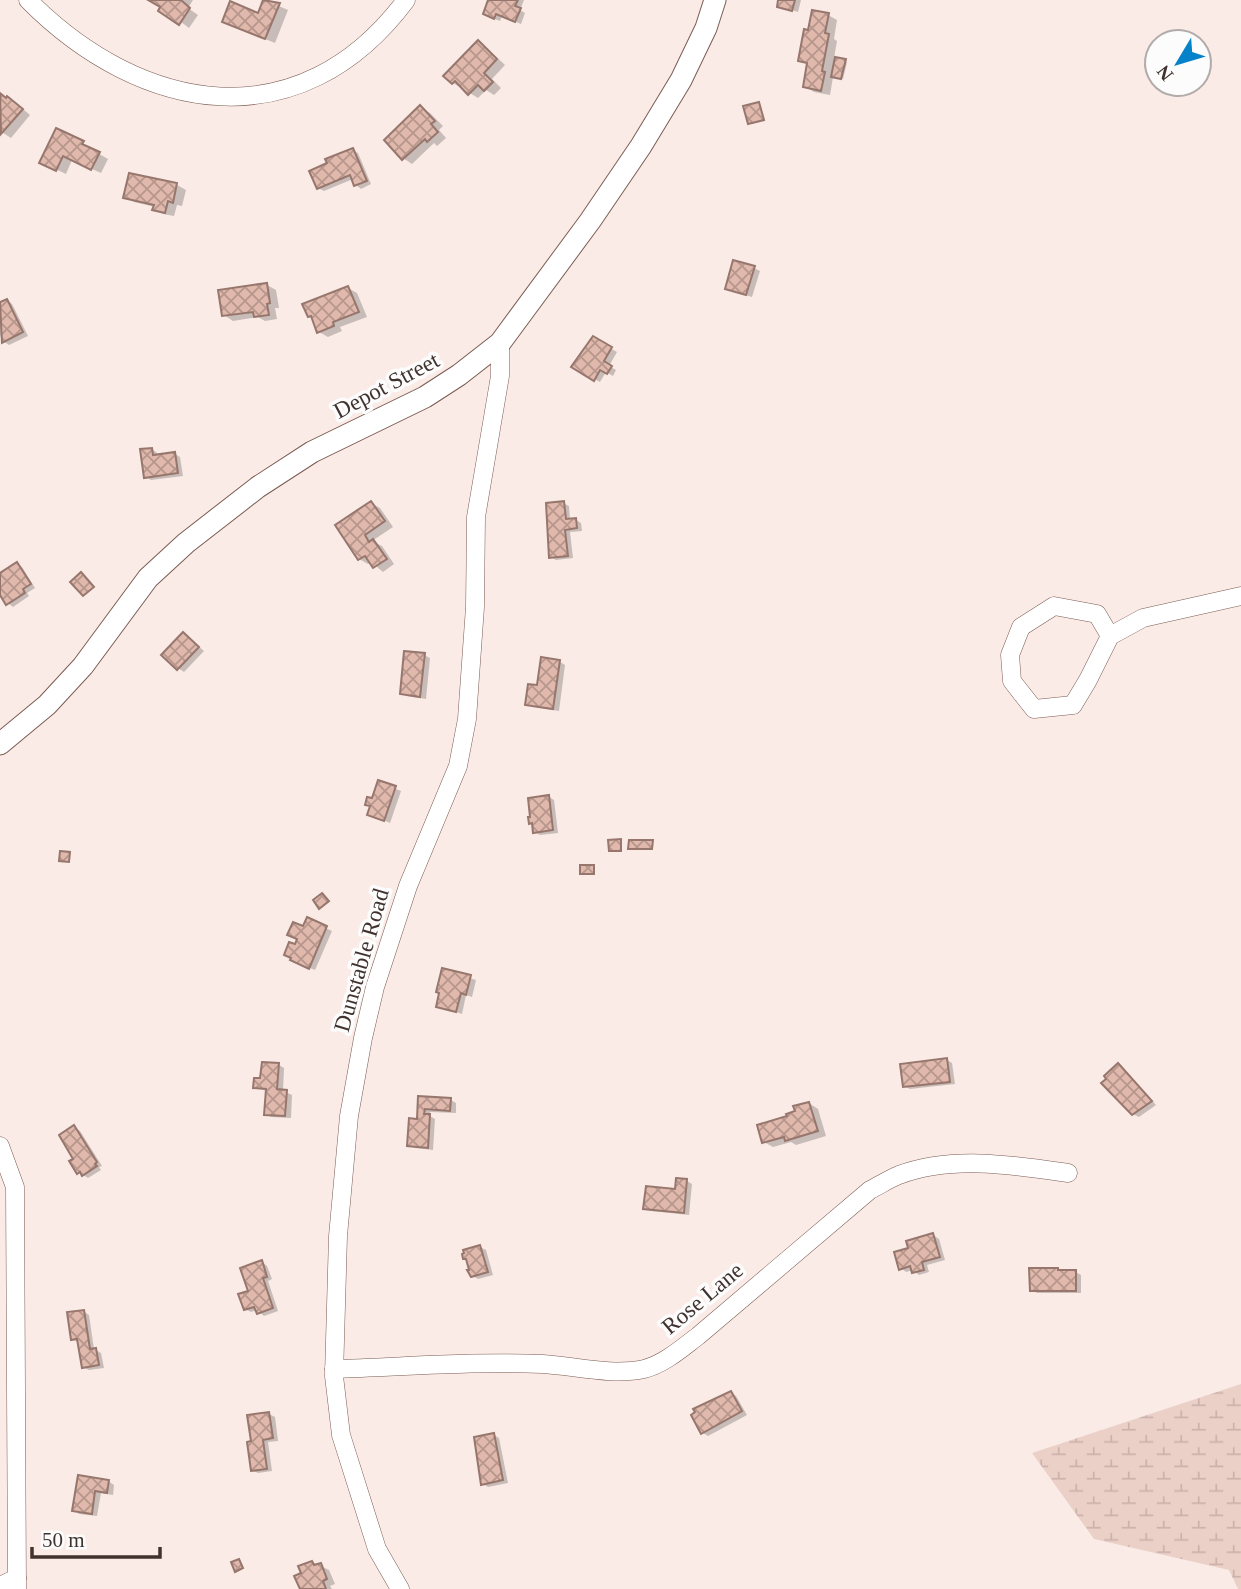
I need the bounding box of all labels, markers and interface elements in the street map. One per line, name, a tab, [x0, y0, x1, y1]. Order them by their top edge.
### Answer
north arrow	[1143, 28, 1213, 98]
text: N	[1152, 61, 1177, 85]
street label: Depot Street	[329, 347, 444, 424]
street label: Dunstable Road	[329, 885, 394, 1035]
street label: Rose Lane	[657, 1257, 748, 1339]
scale bar	[32, 1516, 159, 1560]
text: 50 m	[42, 1528, 85, 1552]

